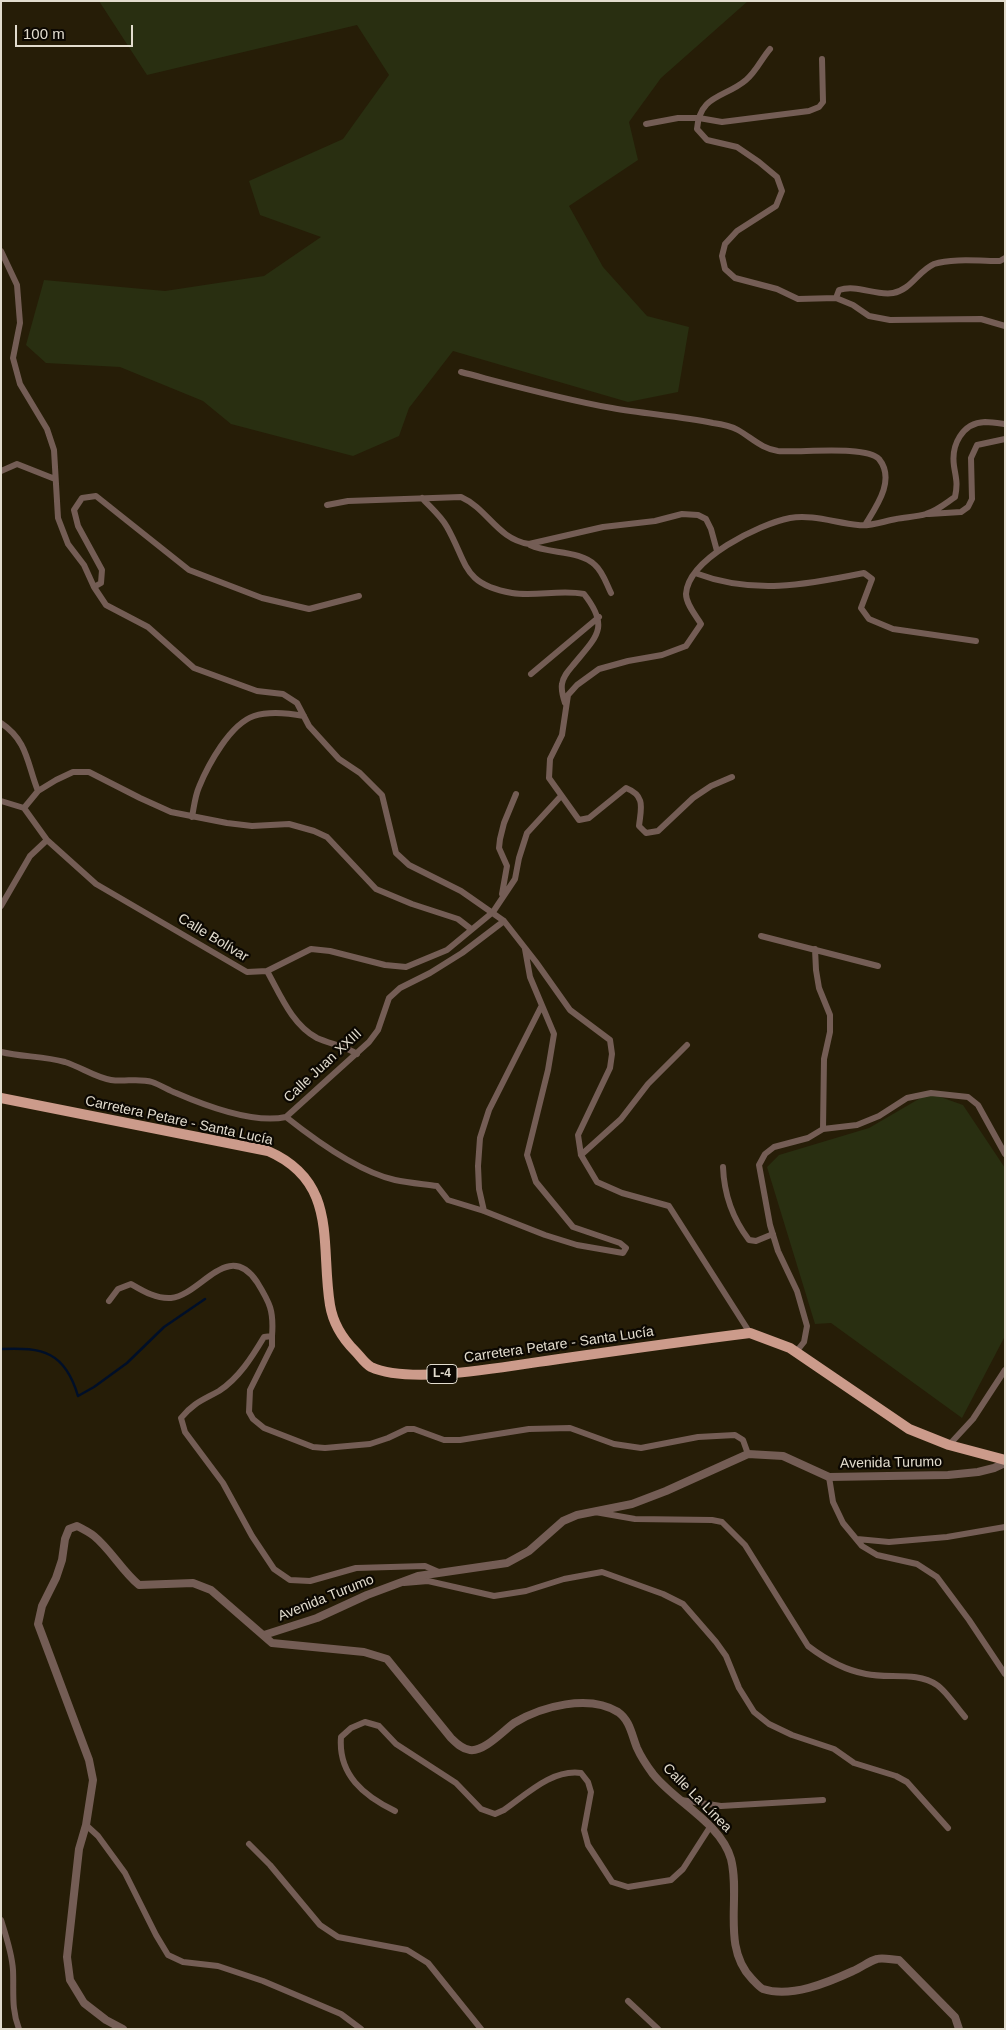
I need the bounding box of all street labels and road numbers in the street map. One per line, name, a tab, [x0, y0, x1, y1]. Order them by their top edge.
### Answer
street label: Calle Bolívar	[175, 910, 251, 966]
street label: Calle Juan XXIII	[281, 1026, 365, 1106]
street label: Carretera Petare - Santa Lucía	[84, 1093, 274, 1149]
street label: Carretera Petare - Santa Lucía	[463, 1323, 655, 1367]
road number: L-4	[427, 1365, 457, 1384]
street label: Avenida Turumo	[840, 1454, 942, 1472]
street label: Avenida Turumo	[276, 1571, 376, 1625]
street label: Calle La Línea	[659, 1760, 735, 1836]

